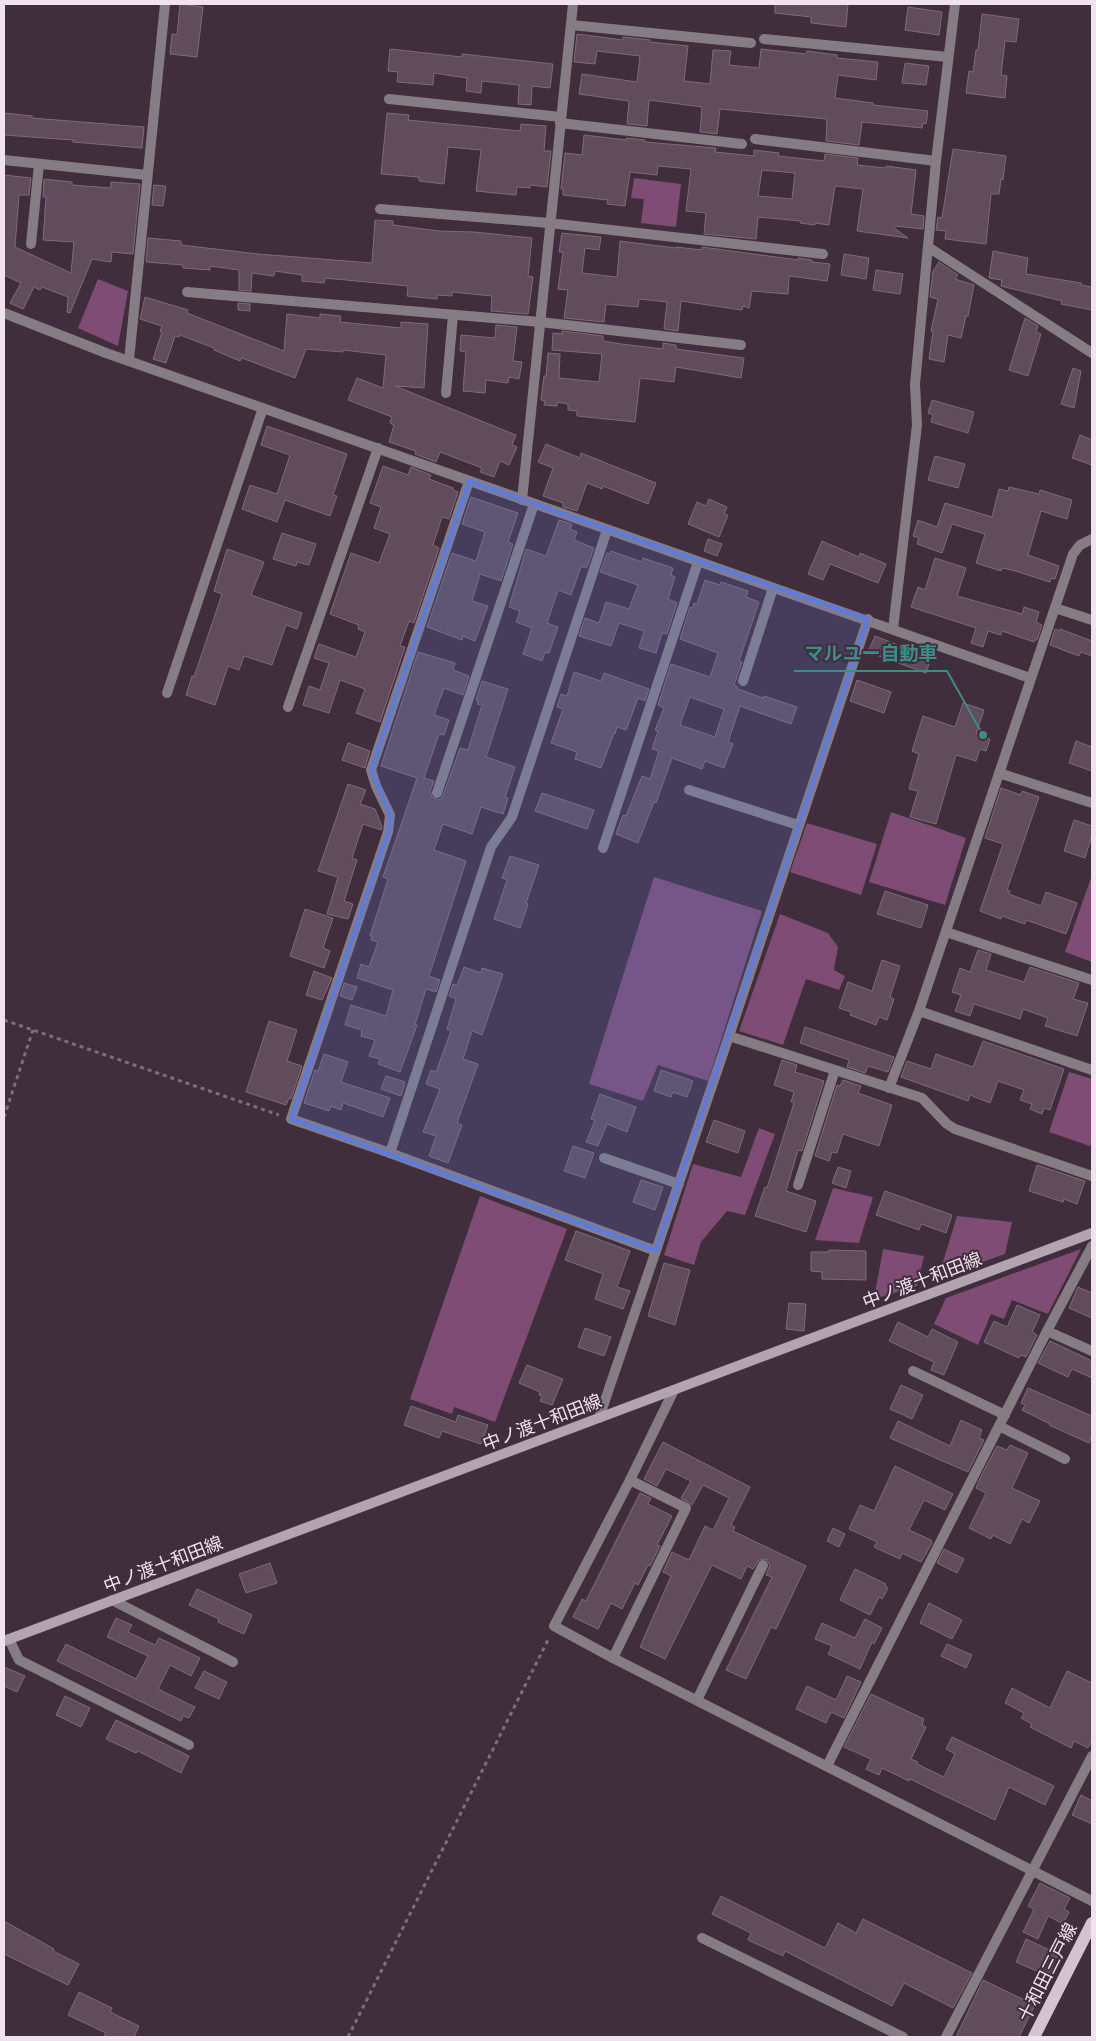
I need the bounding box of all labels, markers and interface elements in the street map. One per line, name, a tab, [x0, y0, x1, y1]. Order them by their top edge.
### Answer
callout: マルユー自動車	[794, 637, 947, 671]
text: マルユー自動車	[804, 642, 938, 665]
street label: 中ノ渡十和田線	[859, 1248, 985, 1312]
street label: 中ノ渡十和田線	[479, 1390, 605, 1454]
street label: 中ノ渡十和田線	[100, 1532, 226, 1596]
street label: 十和田三戸線	[1013, 1919, 1081, 2025]

